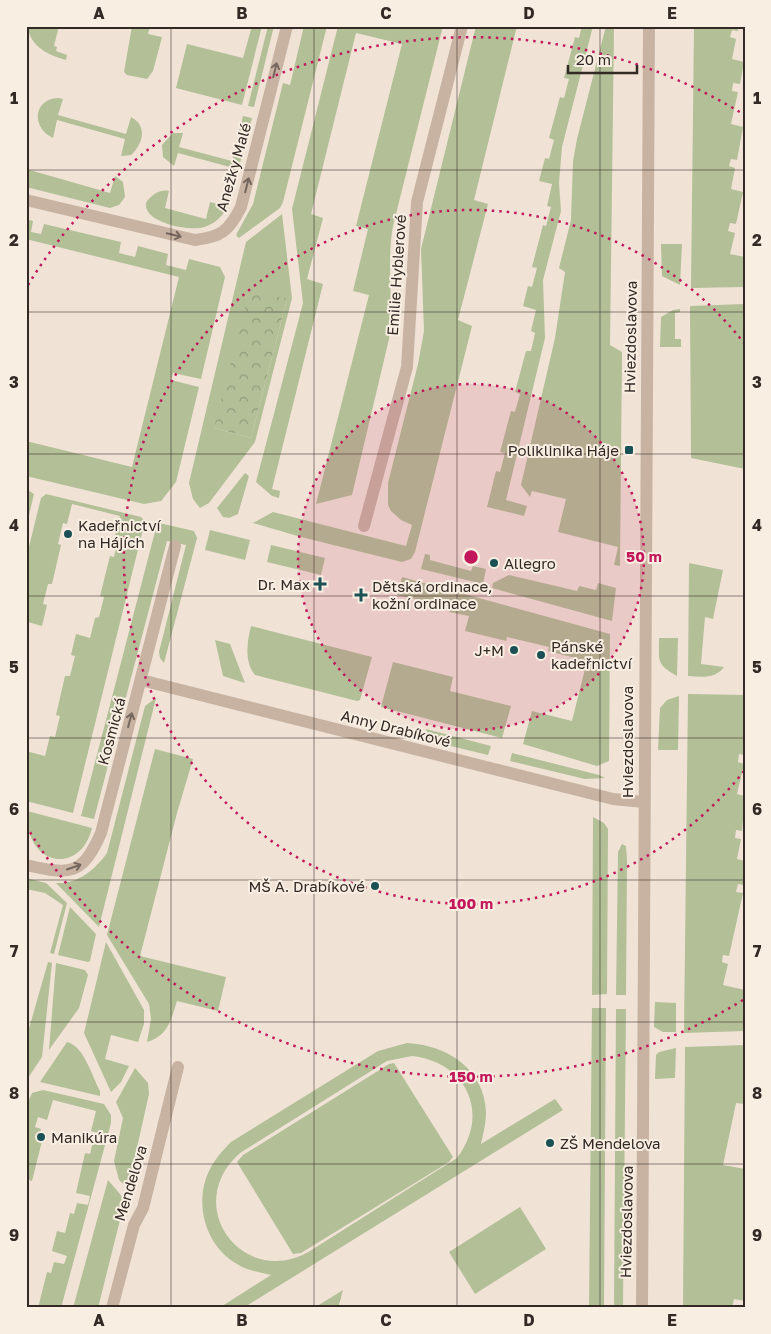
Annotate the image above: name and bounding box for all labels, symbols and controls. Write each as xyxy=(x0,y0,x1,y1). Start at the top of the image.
text: A xyxy=(93,3,105,23)
text: B xyxy=(236,3,248,23)
text: C xyxy=(380,3,392,23)
text: D xyxy=(523,3,535,23)
text: E xyxy=(667,3,677,23)
scale bar xyxy=(568,42,637,74)
text: 20 m xyxy=(576,50,611,68)
one-way arrow xyxy=(271,63,280,79)
text: 1 xyxy=(10,88,18,108)
text: 1 xyxy=(753,88,761,108)
street label: Anežky Malé xyxy=(212,120,254,213)
one-way arrow xyxy=(242,177,252,193)
street label: Emilie Hyblerové xyxy=(383,214,409,336)
text: 2 xyxy=(9,230,19,250)
text: 2 xyxy=(752,230,762,250)
one-way arrow xyxy=(166,231,182,241)
street label: Hviezdoslavova xyxy=(620,281,640,393)
text: 3 xyxy=(9,372,19,392)
text: 3 xyxy=(752,372,762,392)
place label: Poliklinika Háje xyxy=(508,441,619,459)
marker: Poliklinika Háje xyxy=(623,444,635,456)
text: 4 xyxy=(9,515,19,535)
text: 4 xyxy=(752,515,762,535)
place label: Kadeřnictví na Hájích xyxy=(78,516,162,551)
marker: Kadeřnictví na Hájích xyxy=(62,528,74,540)
text: 50 m xyxy=(626,547,662,565)
centre of rings xyxy=(462,548,480,566)
place label: Allegro xyxy=(504,554,556,572)
marker: Allegro xyxy=(488,557,500,569)
place label: Dr. Max xyxy=(258,575,310,593)
place label: Dětská ordinace, kožní ordinace xyxy=(372,577,492,612)
marker: Dr. Max xyxy=(314,578,326,590)
marker: Dětská ordinace, kožní ordinace xyxy=(354,588,368,602)
place label: Pánské kadeřnictví xyxy=(551,637,633,672)
place label: J+M xyxy=(475,641,504,659)
marker: J+M xyxy=(508,644,520,656)
marker: Pánské kadeřnictví xyxy=(535,649,547,661)
text: 5 xyxy=(9,657,19,677)
text: 5 xyxy=(752,657,762,677)
street label: Hviezdoslavova xyxy=(618,686,636,798)
street label: Kosmická xyxy=(93,695,129,767)
street label: Anny Drabíkové xyxy=(339,706,453,750)
one-way arrow xyxy=(126,712,136,728)
text: 6 xyxy=(9,799,19,819)
text: 6 xyxy=(752,799,762,819)
one-way arrow xyxy=(66,862,81,871)
place label: MŠ A. Drabíkové xyxy=(248,877,365,895)
marker: MŠ A. Drabíkové xyxy=(369,880,381,892)
text: 100 m xyxy=(449,894,493,912)
text: 7 xyxy=(10,941,19,961)
text: 7 xyxy=(753,941,762,961)
text: 150 m xyxy=(449,1067,493,1085)
text: 8 xyxy=(9,1083,19,1103)
text: 8 xyxy=(752,1083,762,1103)
place label: Manikúra xyxy=(51,1128,117,1146)
marker: Manikúra xyxy=(35,1131,47,1143)
place label: ZŠ Mendelova xyxy=(560,1134,661,1152)
marker: ZŠ Mendelova xyxy=(544,1137,556,1149)
street label: Mendelova xyxy=(110,1143,150,1223)
street label: Hviezdoslavova xyxy=(616,1166,636,1278)
text: 9 xyxy=(9,1225,19,1245)
text: 9 xyxy=(752,1225,762,1245)
text: A xyxy=(93,1310,105,1330)
text: B xyxy=(236,1310,248,1330)
text: C xyxy=(380,1310,392,1330)
text: D xyxy=(523,1310,535,1330)
text: E xyxy=(667,1310,677,1330)

